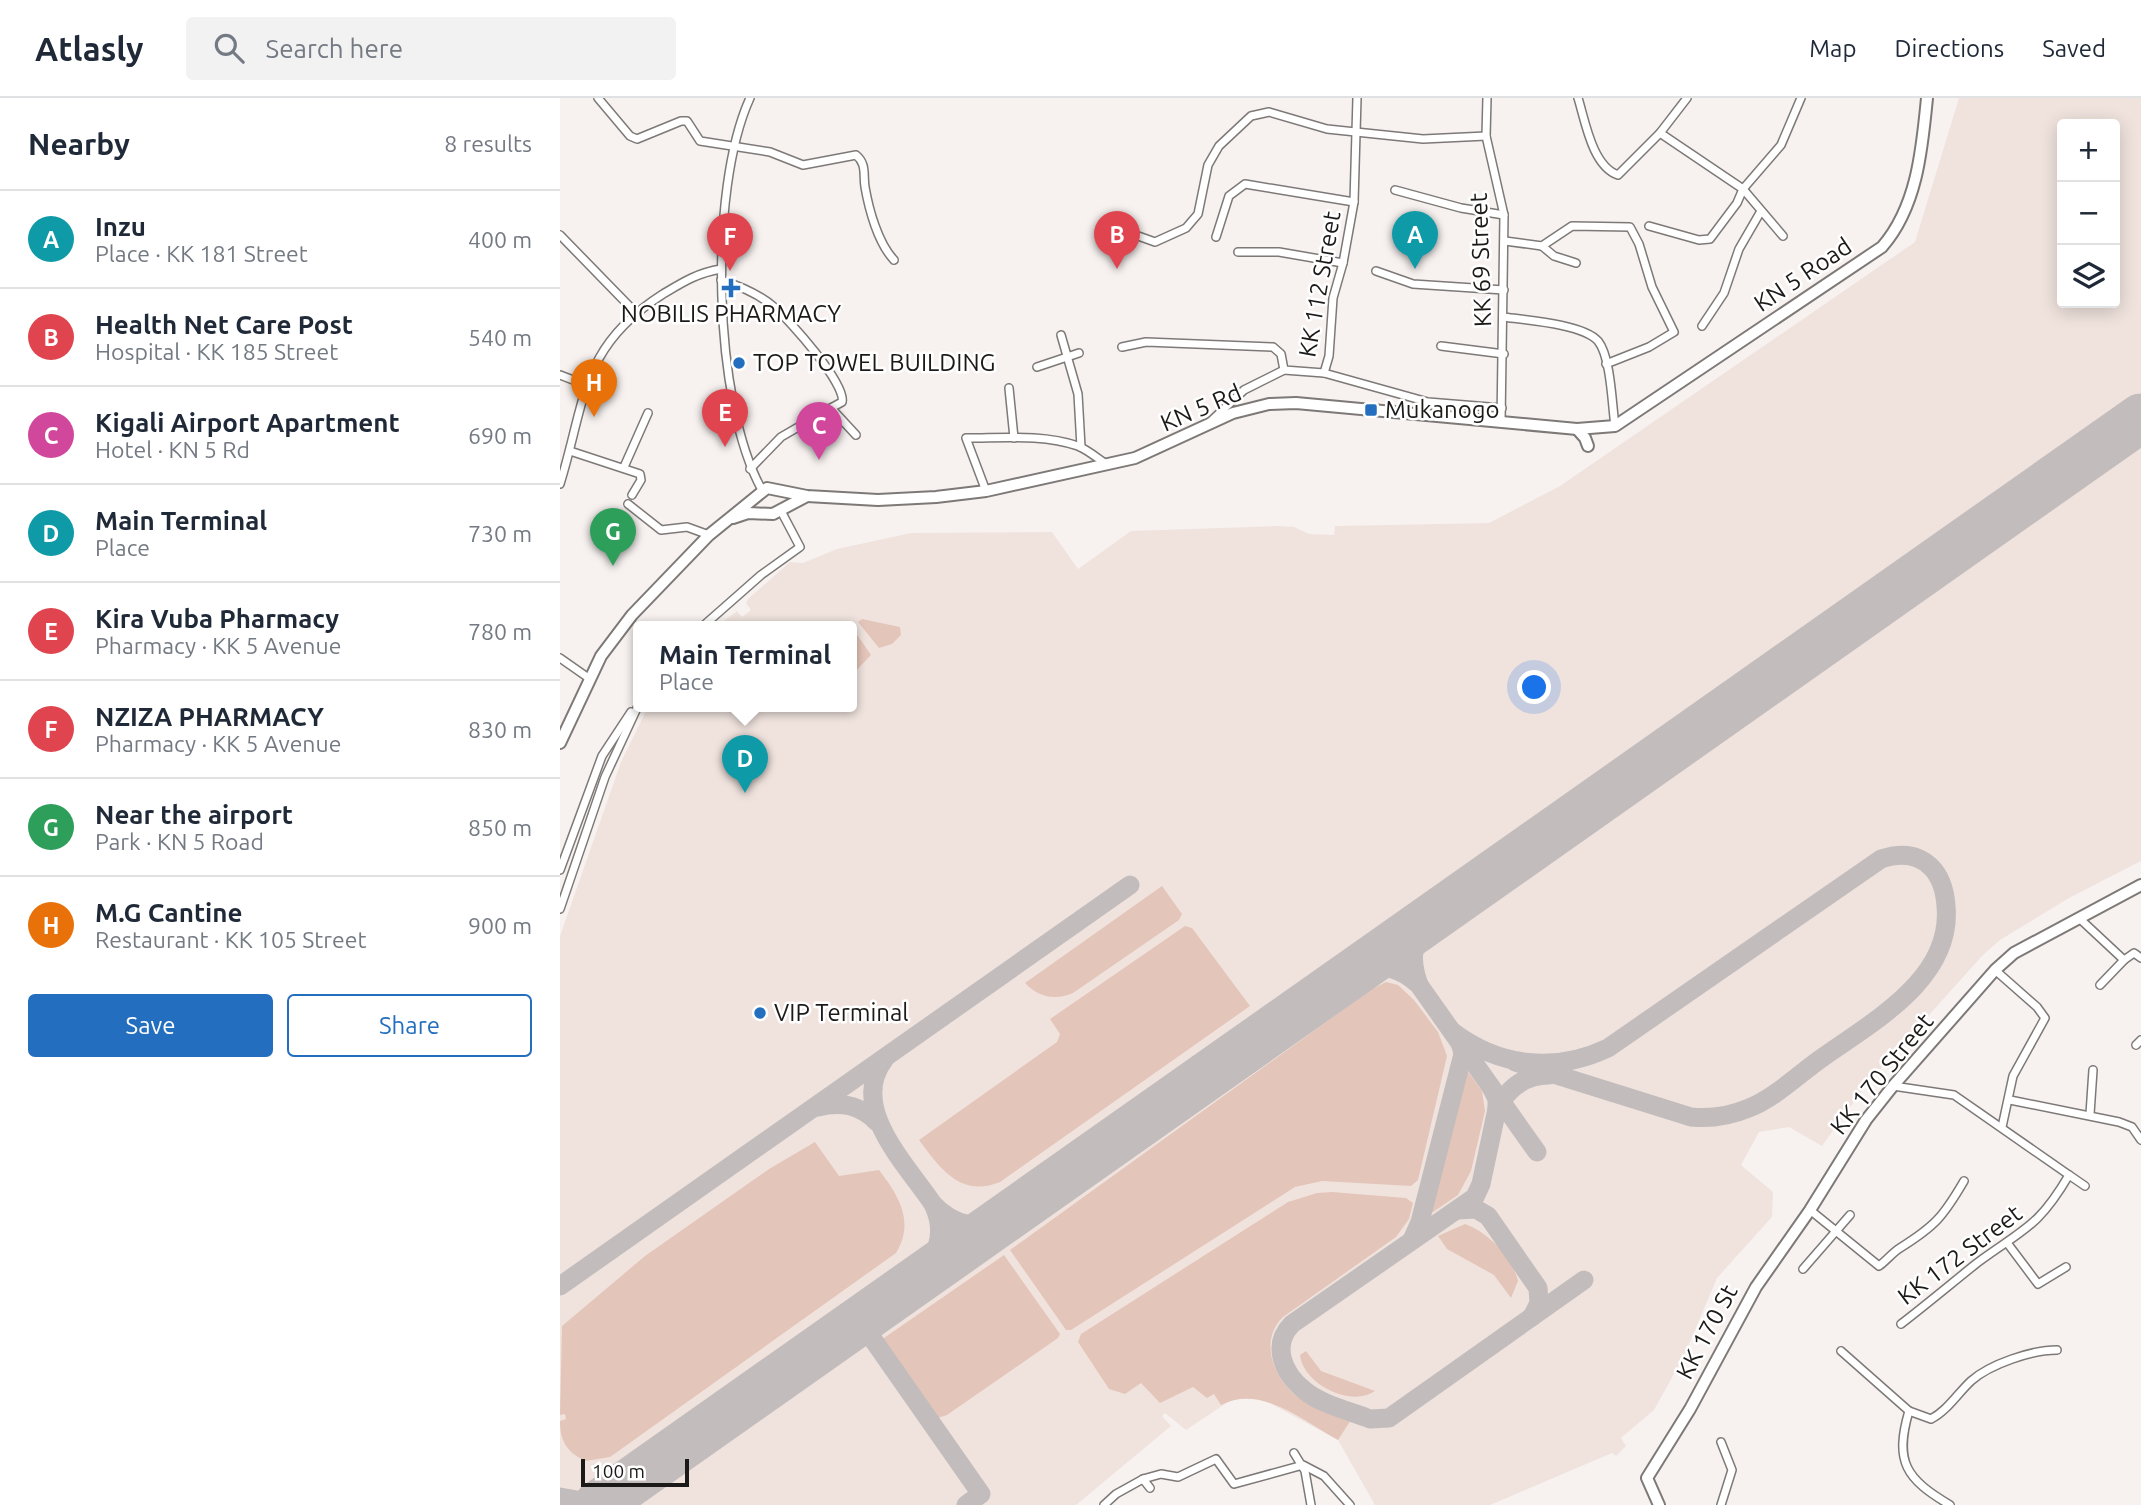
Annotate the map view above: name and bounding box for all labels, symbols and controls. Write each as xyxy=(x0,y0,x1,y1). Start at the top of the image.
search box xyxy=(186,17,676,80)
icon: search xyxy=(210,29,248,67)
text: Atlasly xyxy=(35,30,144,67)
text: Search here xyxy=(266,34,403,63)
text: Map xyxy=(1809,35,1856,62)
text: Directions xyxy=(1894,35,2004,62)
text: Saved xyxy=(2042,35,2106,62)
map controls xyxy=(2057,119,2120,308)
button: + xyxy=(2057,119,2120,182)
text: Nearby xyxy=(28,127,130,161)
text: 8 results xyxy=(444,131,532,156)
button: − xyxy=(2057,182,2120,245)
street label: KK 69 Street xyxy=(1465,192,1496,328)
street label: KK 112 Street xyxy=(1293,208,1346,359)
pin: B xyxy=(1094,211,1140,269)
pin: A xyxy=(1392,211,1438,269)
text: Inzu xyxy=(95,212,146,241)
pin: F xyxy=(707,213,753,271)
text: A xyxy=(43,227,59,252)
text: 400 m xyxy=(468,227,532,252)
street label: KN 5 Road xyxy=(1749,232,1857,317)
text: Place · KK 181 Street xyxy=(95,241,308,266)
button: layers xyxy=(2057,245,2120,308)
marker: NOBILIS PHARMACY xyxy=(723,280,739,296)
place label: NOBILIS PHARMACY xyxy=(621,300,841,327)
text: Health Net Care Post xyxy=(95,310,353,339)
text: B xyxy=(43,325,59,350)
text: 540 m xyxy=(468,325,532,350)
text: Hospital · KK 185 Street xyxy=(95,339,338,364)
place label: TOP TOWEL BUILDING xyxy=(753,349,995,376)
marker: TOP TOWEL BUILDING xyxy=(731,355,747,371)
pin: H xyxy=(571,359,617,417)
street label: KN 5 Rd xyxy=(1156,378,1245,437)
pin: E xyxy=(702,389,748,447)
place label: Mukanogo xyxy=(1385,396,1500,423)
pin: C xyxy=(796,402,842,460)
marker: Mukanogo xyxy=(1363,402,1379,418)
text: Kigali Airport Apartment xyxy=(95,408,400,437)
text: C xyxy=(44,423,58,448)
text: 690 m xyxy=(468,423,532,448)
text: Hotel · KN 5 Rd xyxy=(95,437,250,462)
text: Main Terminal xyxy=(95,506,267,535)
pin: G xyxy=(590,508,636,566)
text: D xyxy=(43,521,59,546)
text: 730 m xyxy=(468,521,532,546)
text: Place xyxy=(95,535,150,560)
text: Kira Vuba Pharmacy xyxy=(95,604,339,633)
text: E xyxy=(44,619,58,644)
text: 780 m xyxy=(468,619,532,644)
popup xyxy=(633,621,857,712)
text: Pharmacy · KK 5 Avenue xyxy=(95,633,341,658)
text: Main Terminal xyxy=(659,640,831,669)
text: Place xyxy=(659,669,714,694)
your location xyxy=(1517,670,1551,704)
text: NZIZA PHARMACY xyxy=(95,702,324,731)
text: F xyxy=(45,717,57,742)
text: 830 m xyxy=(468,717,532,742)
text: Pharmacy · KK 5 Avenue xyxy=(95,731,341,756)
pin: D xyxy=(722,735,768,793)
text: Near the airport xyxy=(95,800,293,829)
text: G xyxy=(43,815,59,840)
text: 850 m xyxy=(468,815,532,840)
text: Park · KN 5 Road xyxy=(95,829,264,854)
text: M.G Cantine xyxy=(95,898,243,927)
text: H xyxy=(43,913,59,938)
text: 900 m xyxy=(468,913,532,938)
text: Restaurant · KK 105 Street xyxy=(95,927,366,952)
button: Save xyxy=(28,994,273,1057)
button: Share xyxy=(287,994,532,1057)
place label: VIP Terminal xyxy=(774,999,909,1026)
marker: VIP Terminal xyxy=(752,1005,768,1021)
street label: KK 170 Street xyxy=(1825,1007,1939,1140)
street label: KK 172 Street xyxy=(1893,1199,2027,1310)
street label: KK 170 St xyxy=(1670,1280,1743,1384)
scale bar xyxy=(581,1456,690,1488)
text: 100 m xyxy=(592,1460,645,1482)

